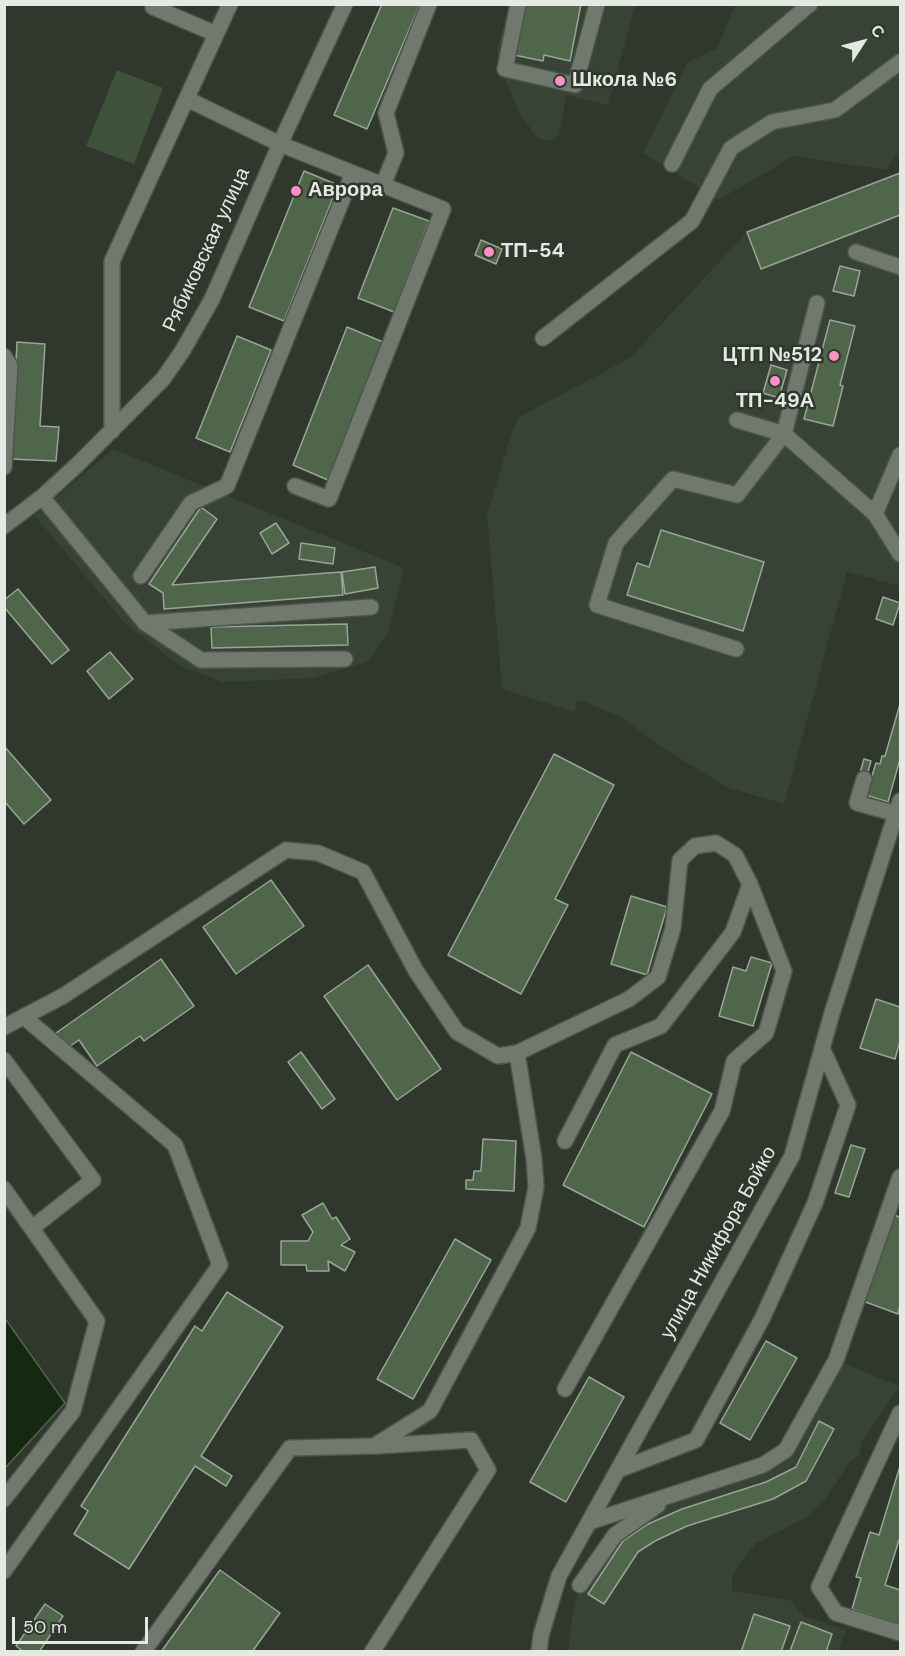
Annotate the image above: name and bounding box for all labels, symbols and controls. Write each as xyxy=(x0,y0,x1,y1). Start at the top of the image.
north arrow xyxy=(833,12,893,72)
text: С xyxy=(866,20,890,42)
place label: Школа №6 xyxy=(572,69,677,93)
marker: Школа №6 xyxy=(553,74,567,88)
street label: Рябиковская улица xyxy=(158,164,256,336)
place label: Аврора xyxy=(308,179,383,203)
marker: Аврора xyxy=(289,184,303,198)
place label: ТП-54 xyxy=(501,240,565,264)
marker: ТП-54 xyxy=(482,245,496,259)
place label: ЦТП №512 xyxy=(723,344,822,368)
marker: ЦТП №512 xyxy=(827,349,841,363)
marker: ТП-49А xyxy=(768,374,782,388)
place label: ТП-49А xyxy=(736,390,814,414)
street label: улица Никифора Бойко xyxy=(656,1143,782,1343)
scale bar xyxy=(15,1605,152,1643)
text: 50 m xyxy=(23,1615,67,1639)

